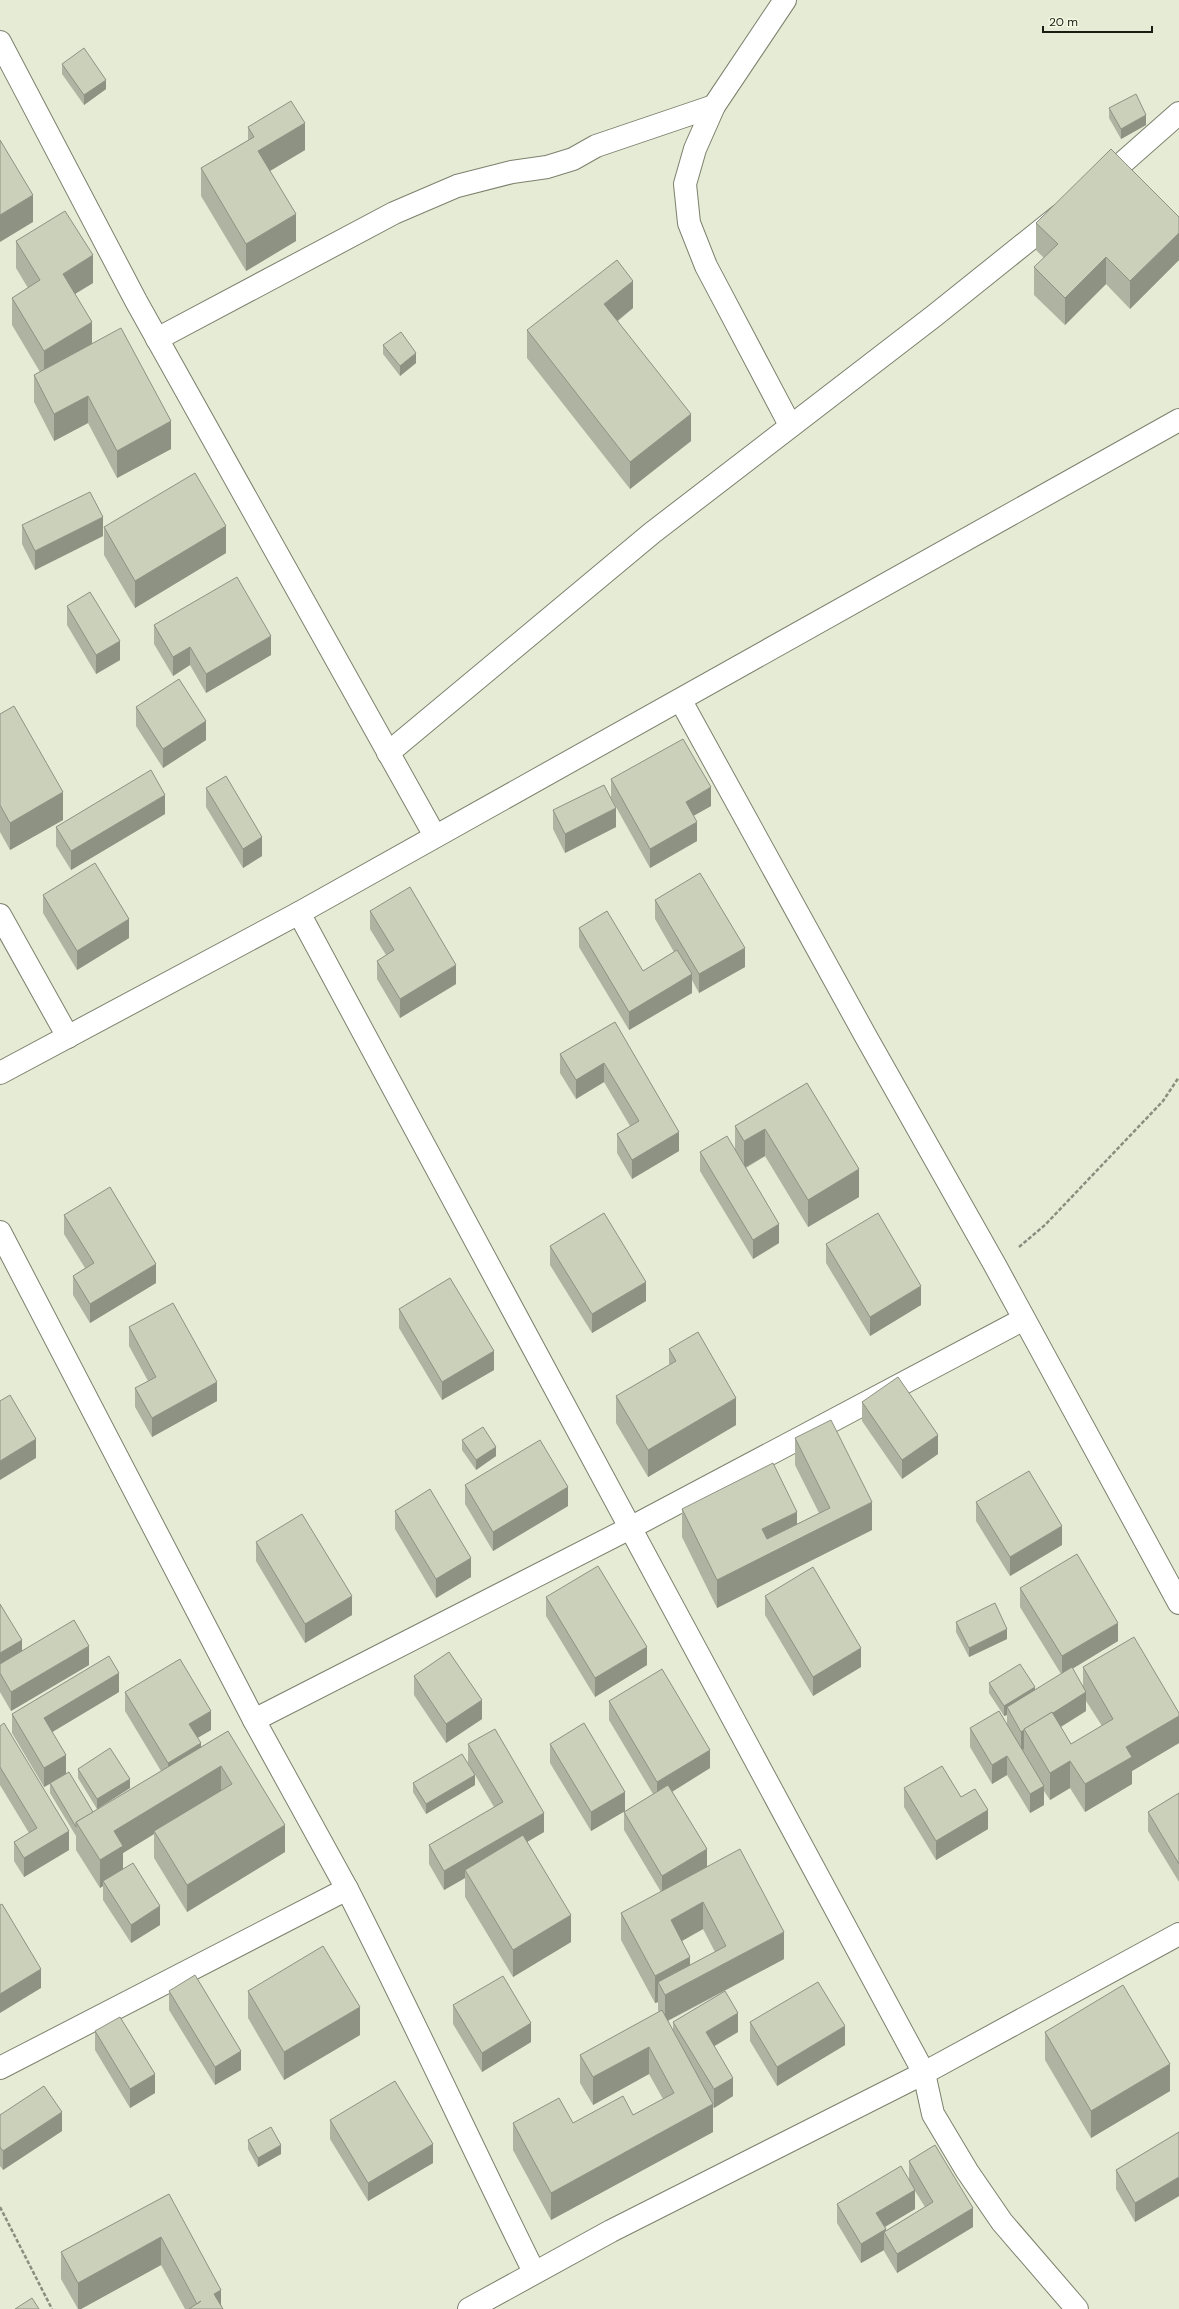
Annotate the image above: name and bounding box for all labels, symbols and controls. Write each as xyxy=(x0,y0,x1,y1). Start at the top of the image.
scale bar xyxy=(1043,8,1152,34)
text: 20 m xyxy=(1049,14,1078,30)

